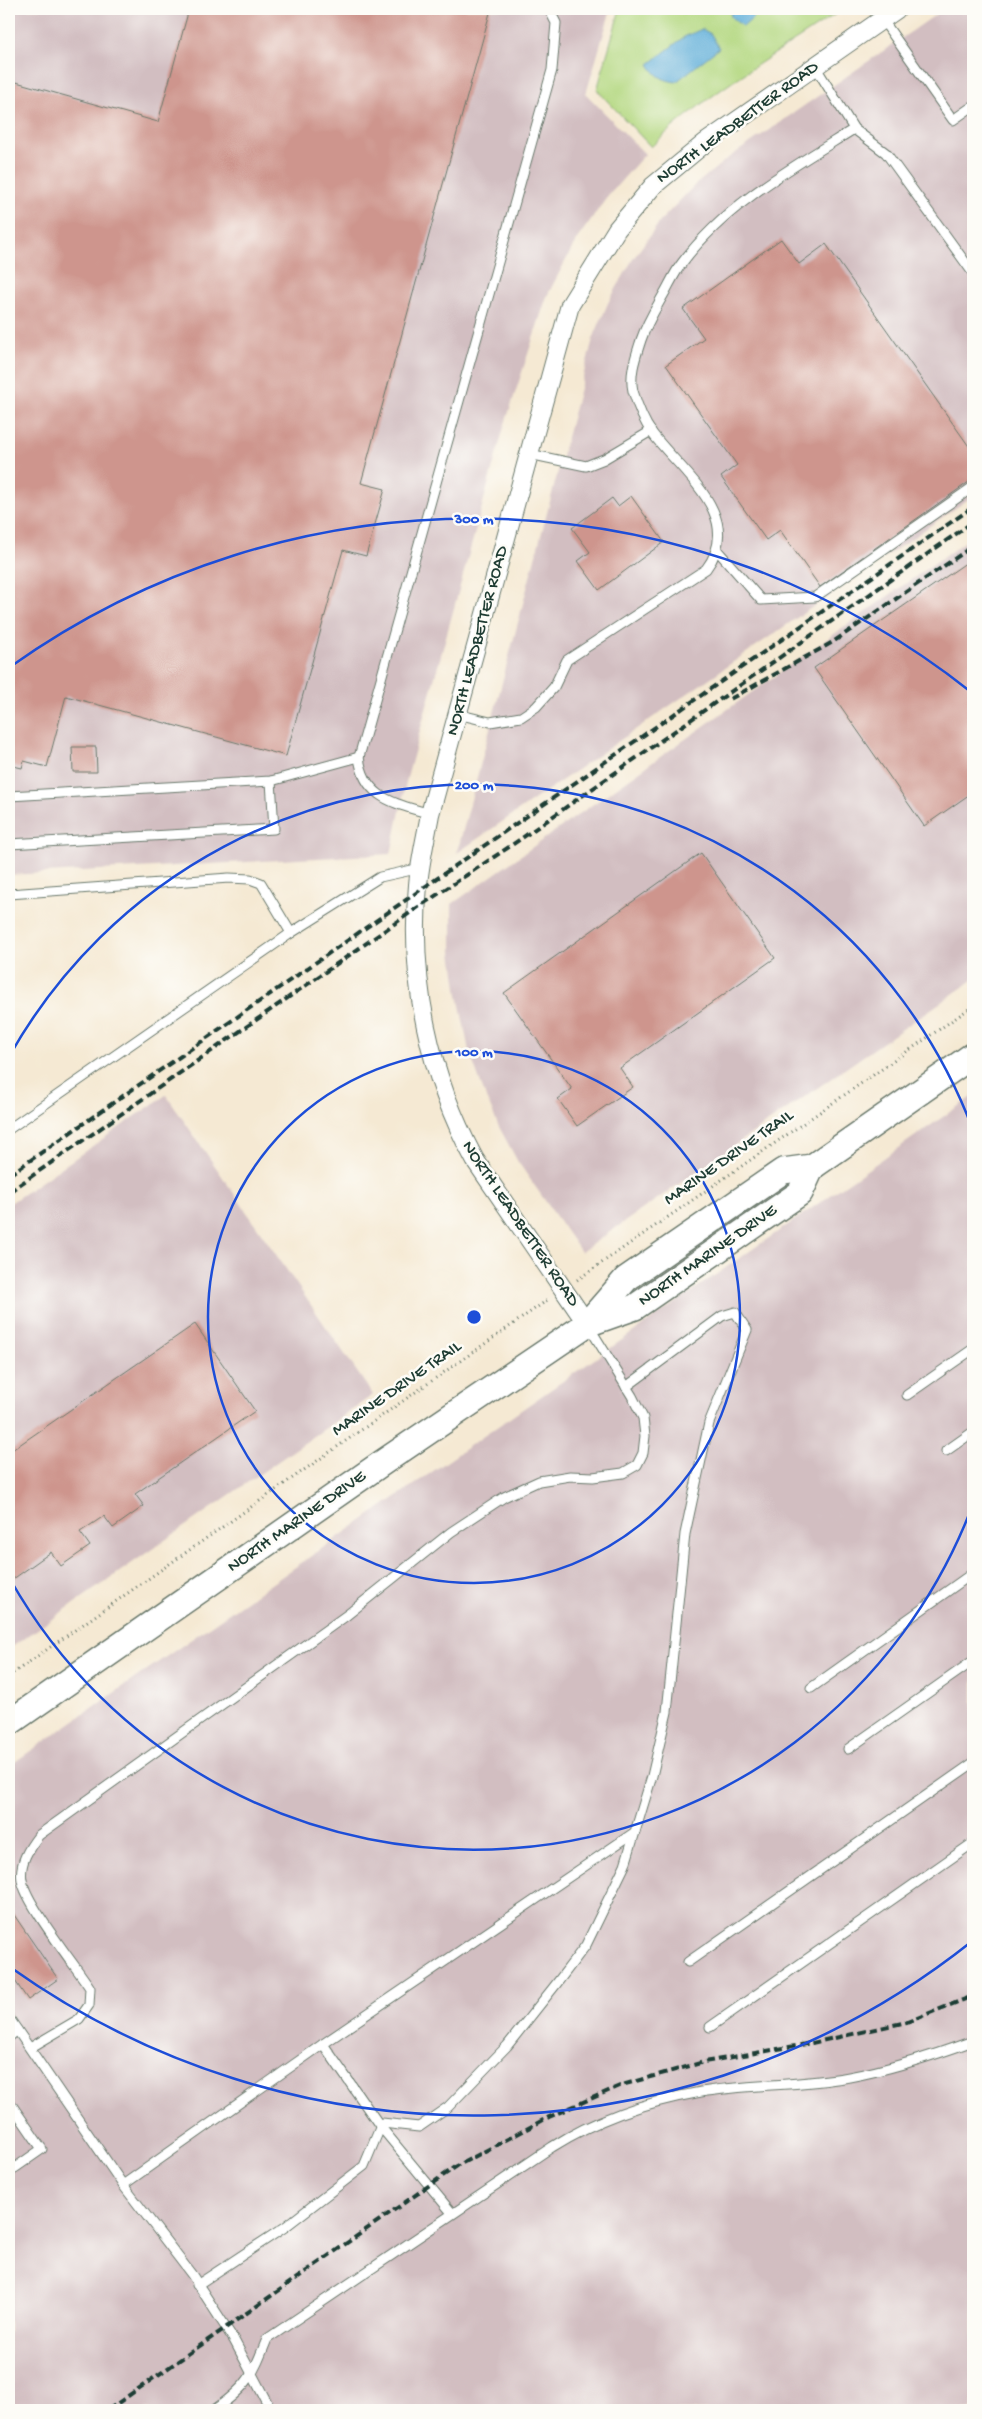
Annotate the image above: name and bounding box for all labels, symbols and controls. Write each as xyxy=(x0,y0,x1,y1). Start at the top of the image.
street label: NORTH LEADBETTER ROAD xyxy=(653,57,823,189)
text: 300 m xyxy=(453,511,494,529)
street label: NORTH LEADBETTER ROAD xyxy=(443,544,514,738)
text: 200 m xyxy=(455,777,494,795)
text: 100 m xyxy=(454,1044,493,1062)
street label: MARINE DRIVE TRAIL xyxy=(660,1105,799,1210)
street label: NORTH LEADBETTER ROAD xyxy=(457,1137,583,1311)
street label: NORTH MARINE DRIVE xyxy=(635,1200,782,1312)
centre of rings xyxy=(465,1308,483,1326)
street label: MARINE DRIVE TRAIL xyxy=(328,1336,467,1441)
street label: NORTH MARINE DRIVE xyxy=(224,1466,371,1578)

